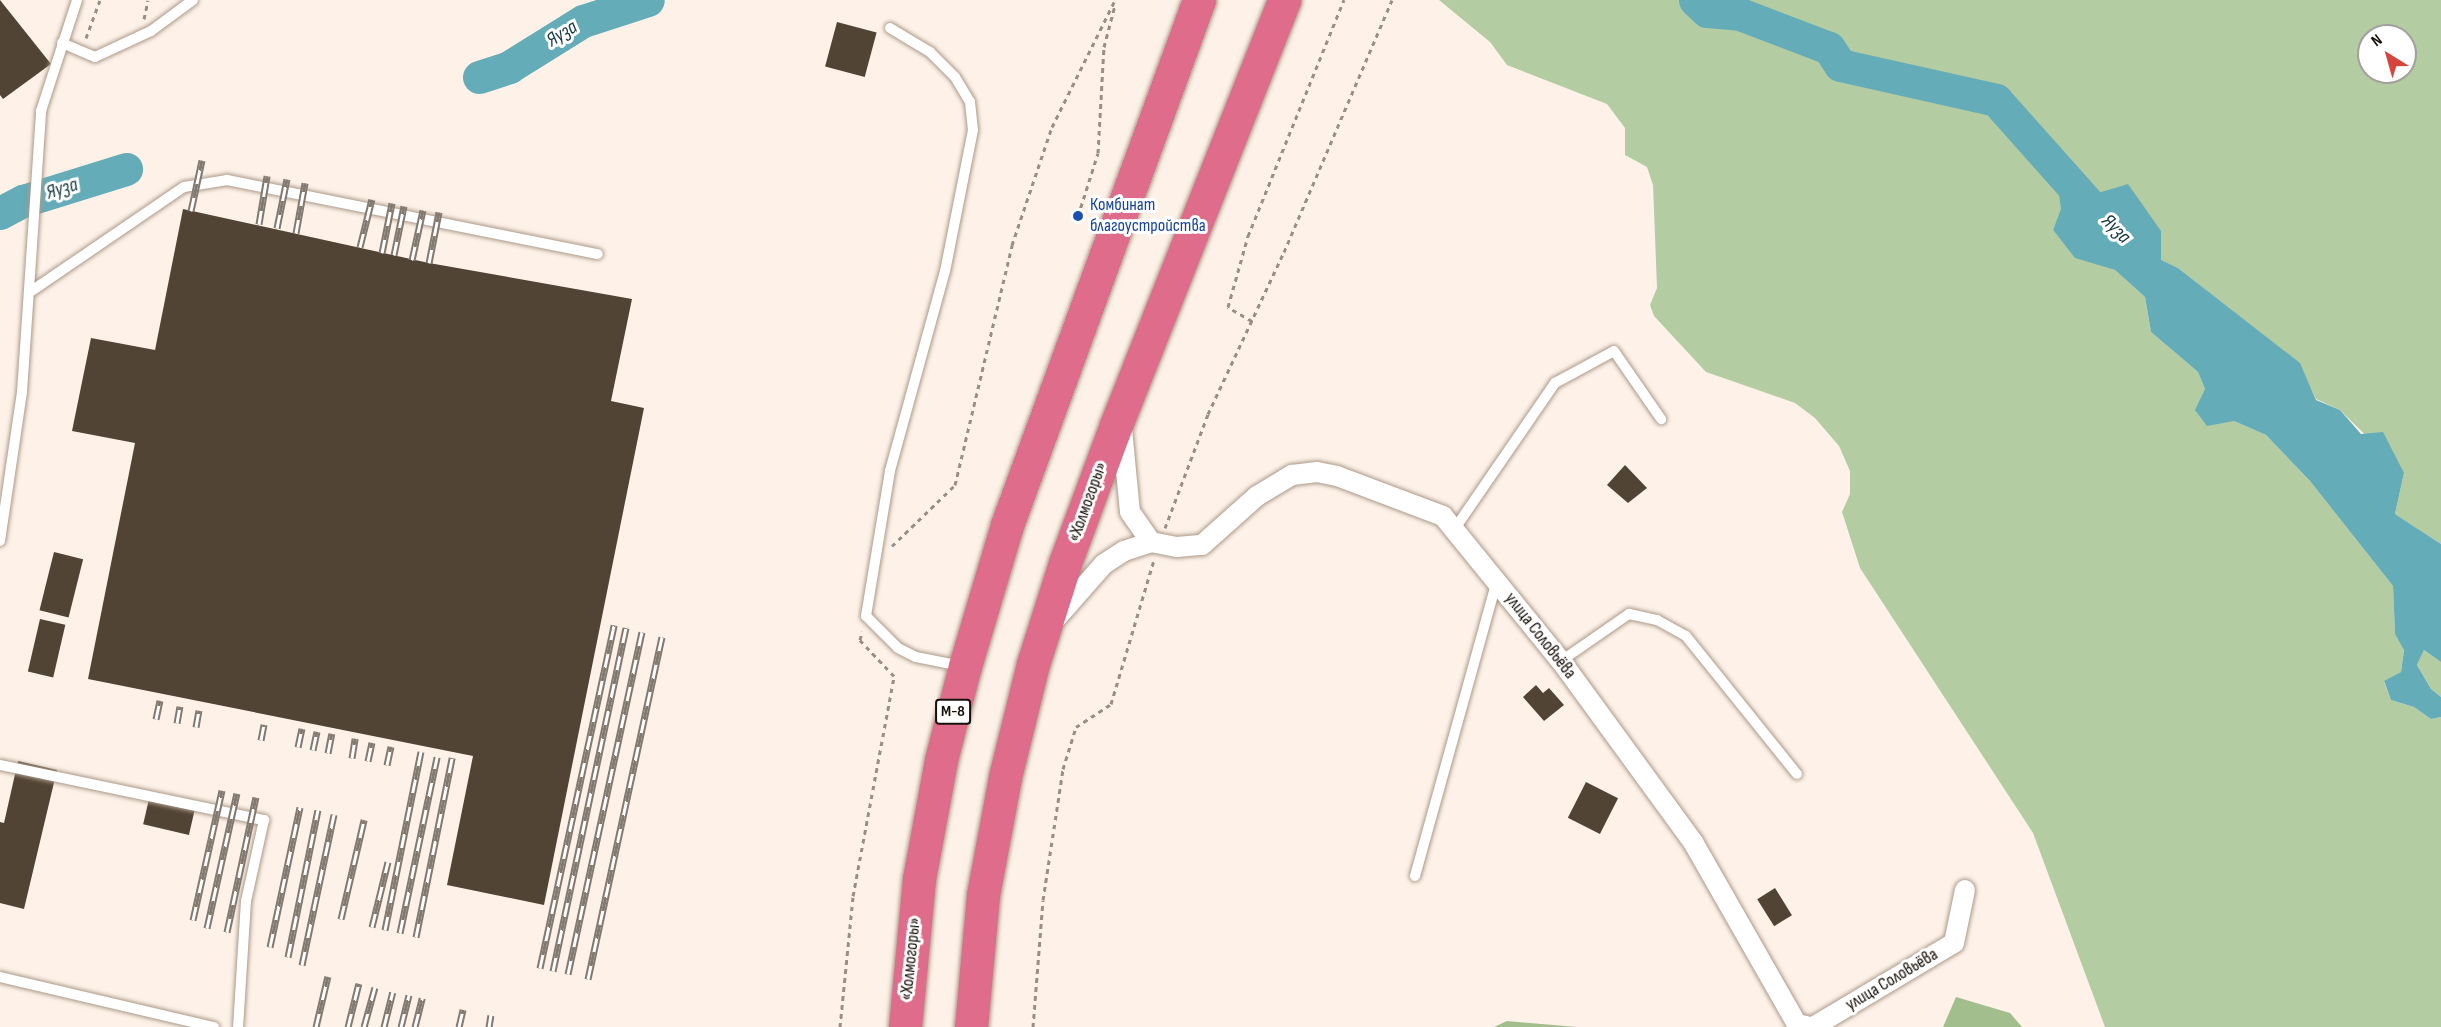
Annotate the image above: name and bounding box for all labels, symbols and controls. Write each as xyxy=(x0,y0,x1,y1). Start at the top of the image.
water label: Яуза xyxy=(542,15,582,53)
north arrow xyxy=(2357,24,2417,84)
text: N xyxy=(2368,31,2386,51)
water label: Яуза xyxy=(43,173,81,205)
place label: Комбинат благоустройства xyxy=(1090,195,1206,238)
marker: Комбинат благоустройства xyxy=(1071,209,1085,223)
water label: Яуза xyxy=(2096,209,2136,249)
street label: «Холмогоры» xyxy=(1064,459,1112,545)
street label: улица Соловьёва xyxy=(1500,588,1580,684)
road number: М-8 xyxy=(935,699,971,725)
street label: «Холмогоры» xyxy=(896,917,926,1001)
street label: улица Соловьёва xyxy=(1842,944,1942,1016)

